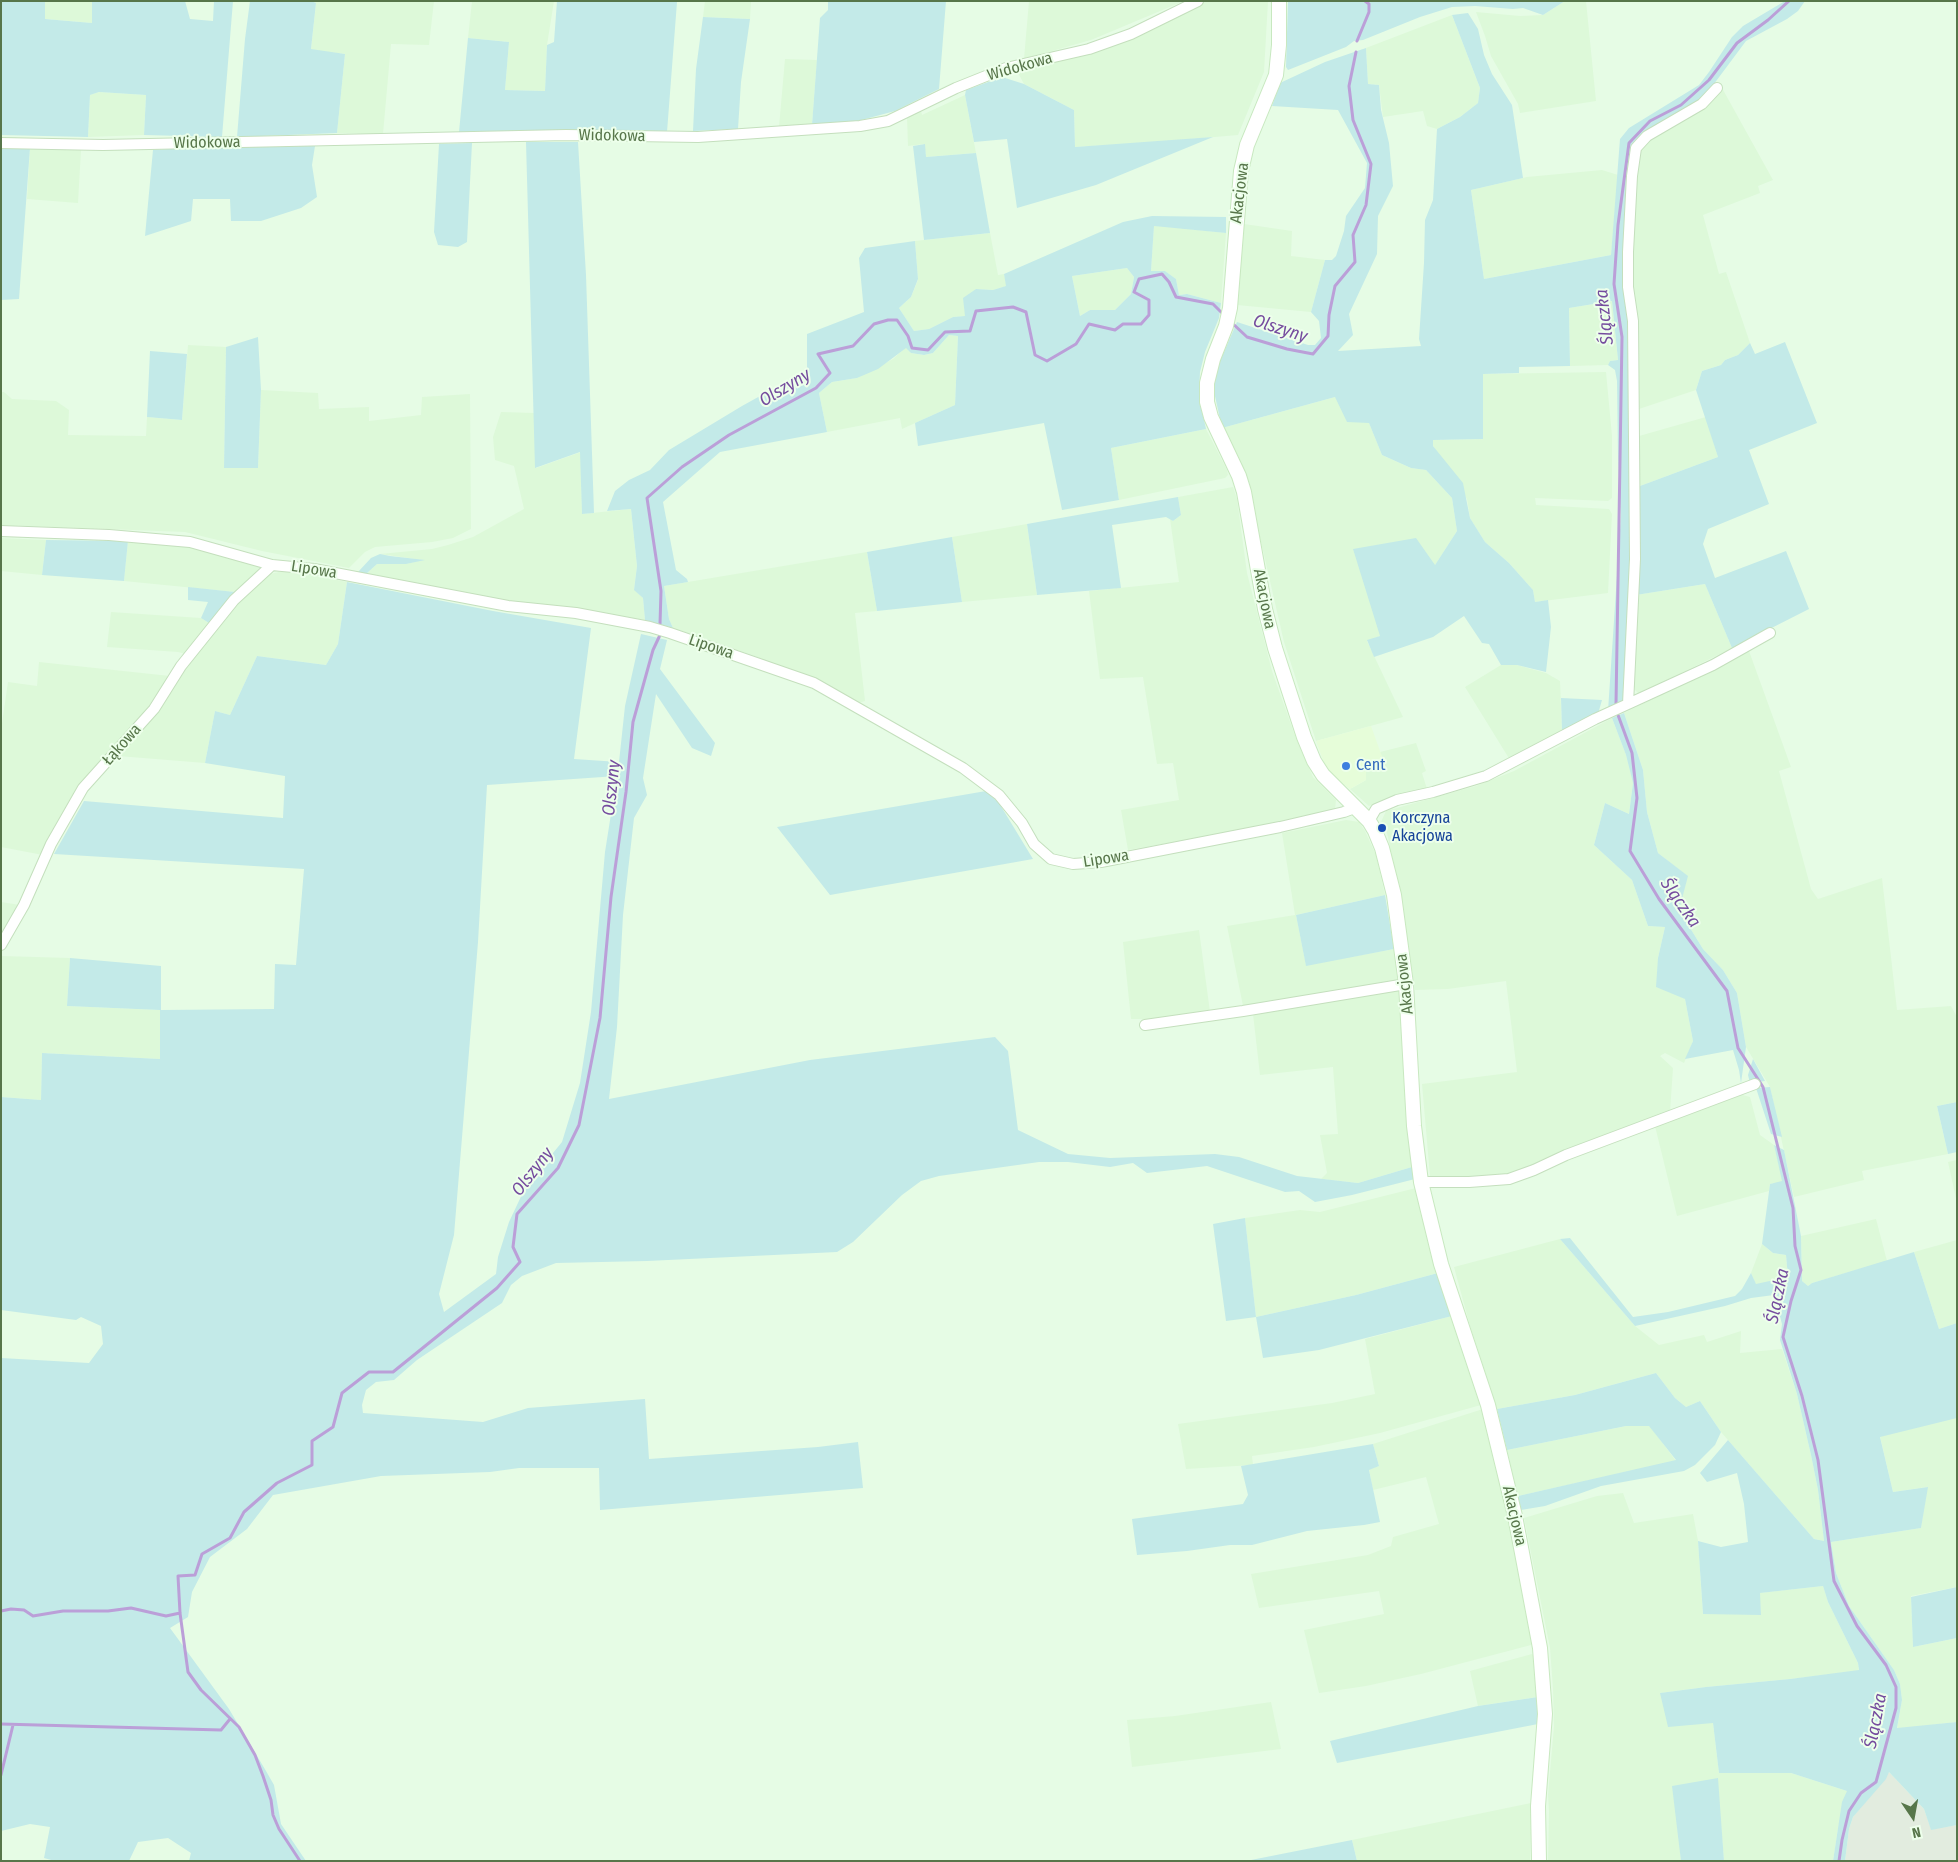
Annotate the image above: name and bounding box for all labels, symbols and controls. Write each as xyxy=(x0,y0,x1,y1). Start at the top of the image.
street label: Widokowa xyxy=(985,49,1055,85)
street label: Widokowa xyxy=(578,126,646,146)
street label: Widokowa xyxy=(173,133,241,153)
street label: Akacjowa xyxy=(1227,162,1253,224)
water label: Ślączka xyxy=(1591,288,1619,346)
water label: Olszyny xyxy=(1250,310,1310,348)
water label: Olszyny xyxy=(755,364,815,412)
street label: Lipowa xyxy=(290,557,338,583)
street label: Akacjowa xyxy=(1249,567,1279,631)
street label: Lipowa xyxy=(686,630,736,664)
street label: Łąkowa xyxy=(98,720,146,770)
place label: Cent xyxy=(1356,756,1385,776)
water label: Olszyny xyxy=(598,759,626,817)
marker: Cent xyxy=(1340,760,1352,772)
place label: Korczyna Akacjowa xyxy=(1392,809,1453,847)
marker: Korczyna Akacjowa xyxy=(1376,822,1388,834)
street label: Lipowa xyxy=(1082,846,1130,872)
water label: Ślączka xyxy=(1655,874,1705,932)
street label: Akacjowa xyxy=(1392,953,1418,1015)
water label: Olszyny xyxy=(507,1143,559,1201)
water label: Ślączka xyxy=(1762,1266,1794,1326)
street label: Akacjowa xyxy=(1498,1484,1530,1548)
water label: Ślączka xyxy=(1860,1692,1892,1750)
north arrow xyxy=(1888,1792,1938,1842)
text: N xyxy=(1910,1823,1922,1841)

